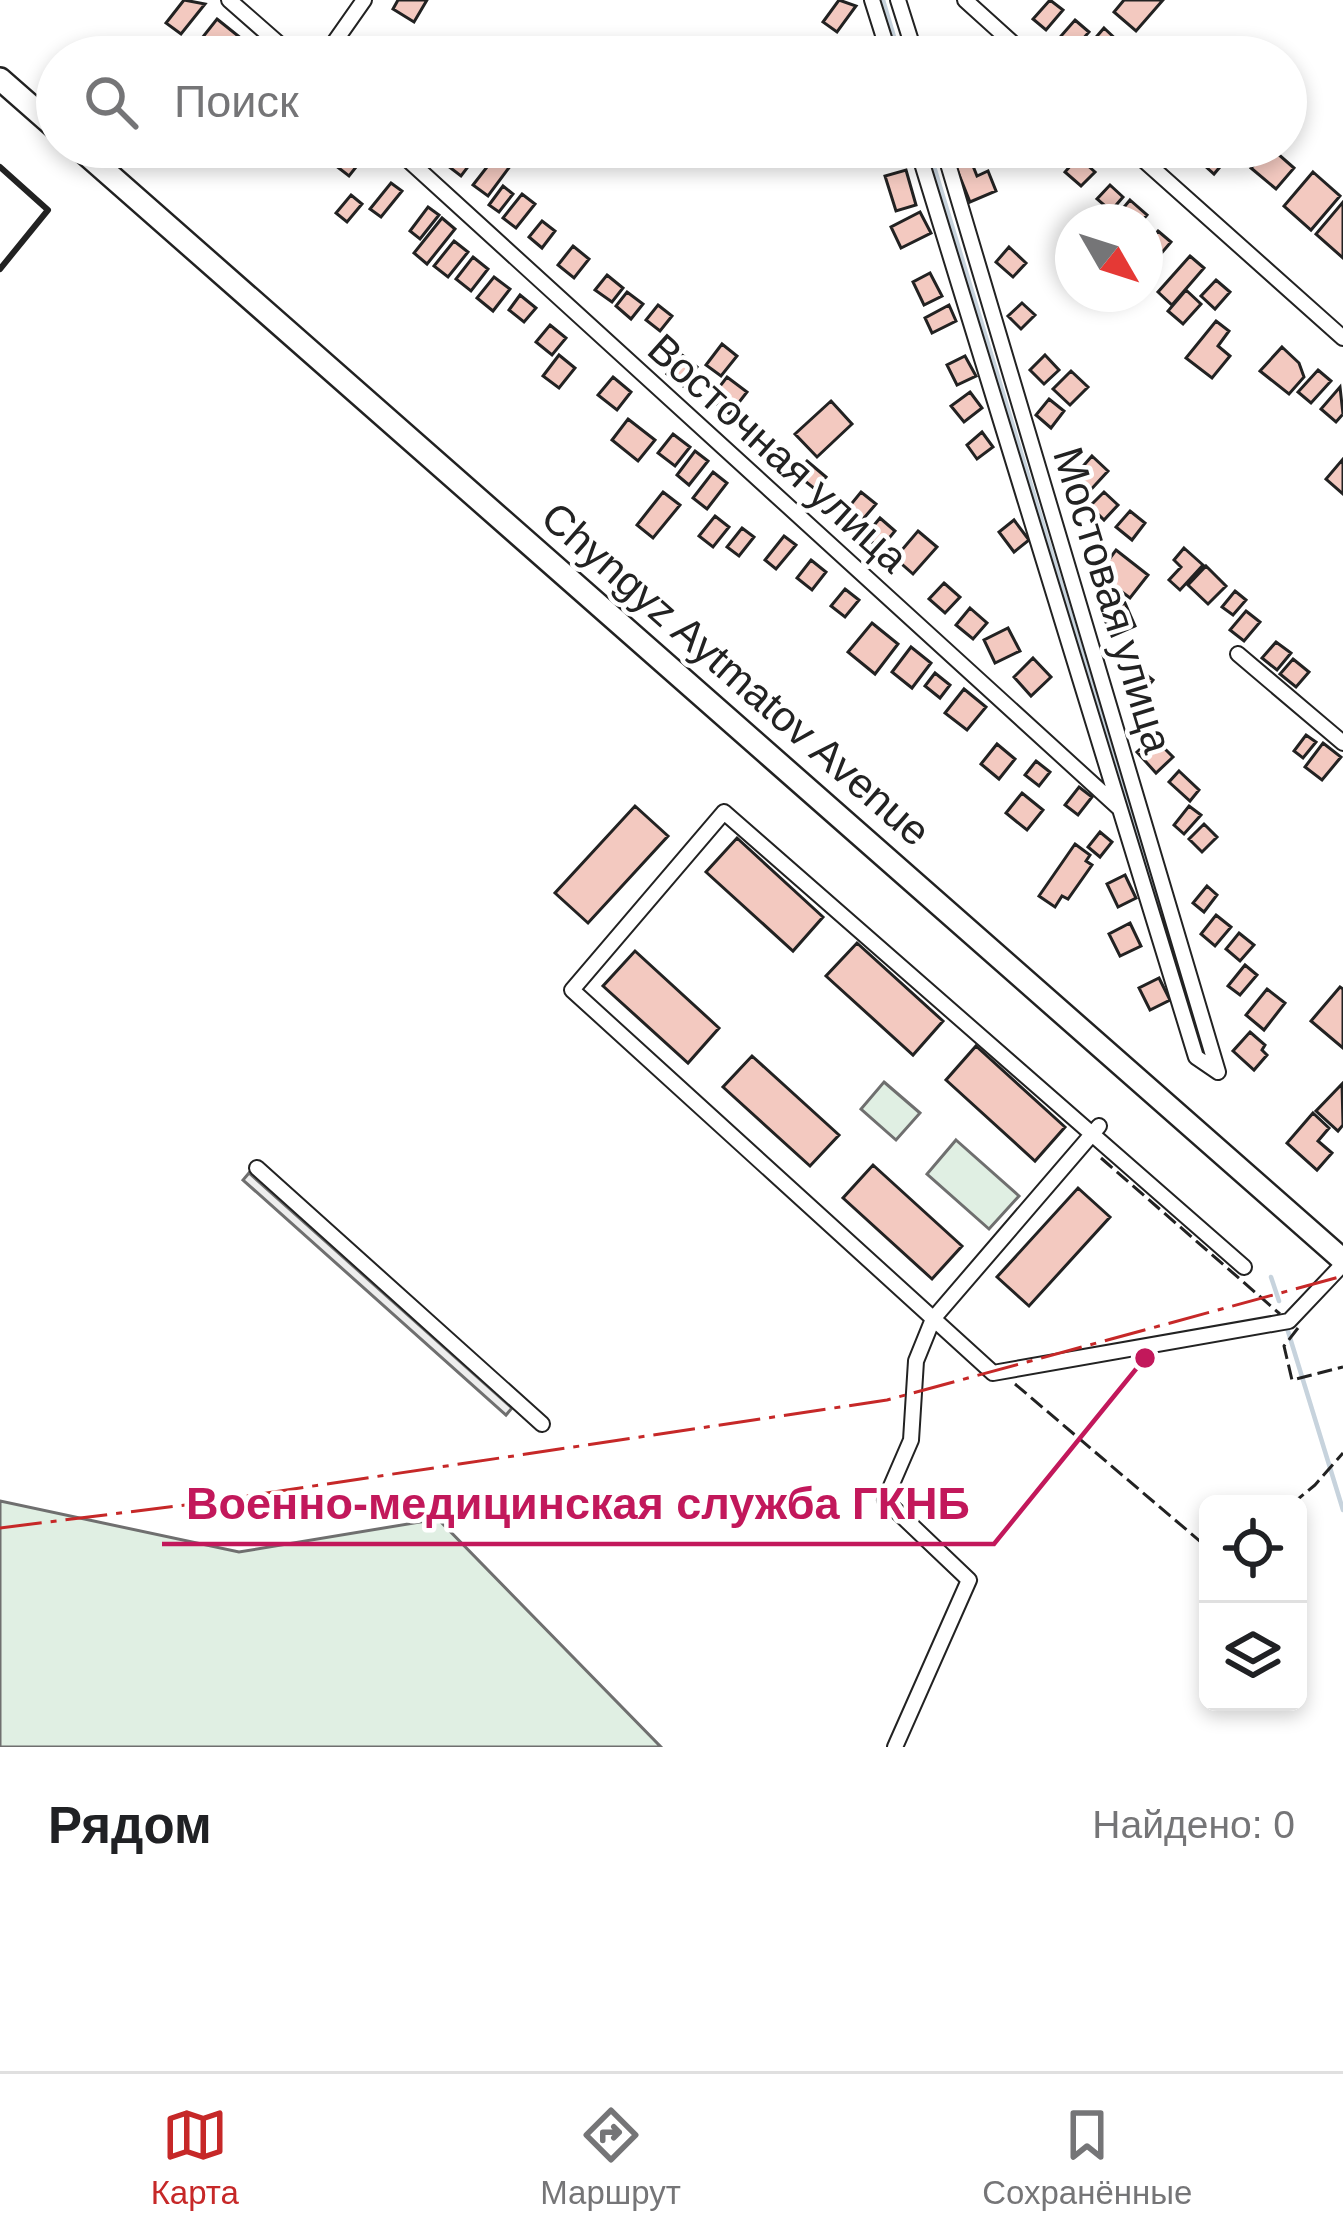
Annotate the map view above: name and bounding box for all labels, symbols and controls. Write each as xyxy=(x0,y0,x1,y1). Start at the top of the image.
search box xyxy=(36,36,1307,168)
icon: search xyxy=(78,69,144,135)
text: Поиск xyxy=(174,76,299,127)
north arrow xyxy=(1055,204,1163,312)
street label: Восточная улица xyxy=(639,324,918,582)
street label: Мостовая улица xyxy=(1044,442,1182,759)
street label: Chyngyz Aytmatov Avenue xyxy=(533,493,939,855)
callout: Военно-медицинская служба ГКНБ xyxy=(162,1463,994,1544)
text: Военно-медицинская служба ГКНБ xyxy=(186,1478,970,1529)
map controls xyxy=(1199,1495,1307,1711)
button: locate xyxy=(1199,1495,1307,1603)
button: layers xyxy=(1199,1603,1307,1711)
text: Рядом xyxy=(48,1797,212,1854)
text: Найдено: 0 xyxy=(1092,1803,1295,1846)
tab: Карта xyxy=(151,2102,239,2212)
tab: Маршрут xyxy=(540,2102,681,2212)
tab: Сохранённые xyxy=(982,2102,1192,2212)

